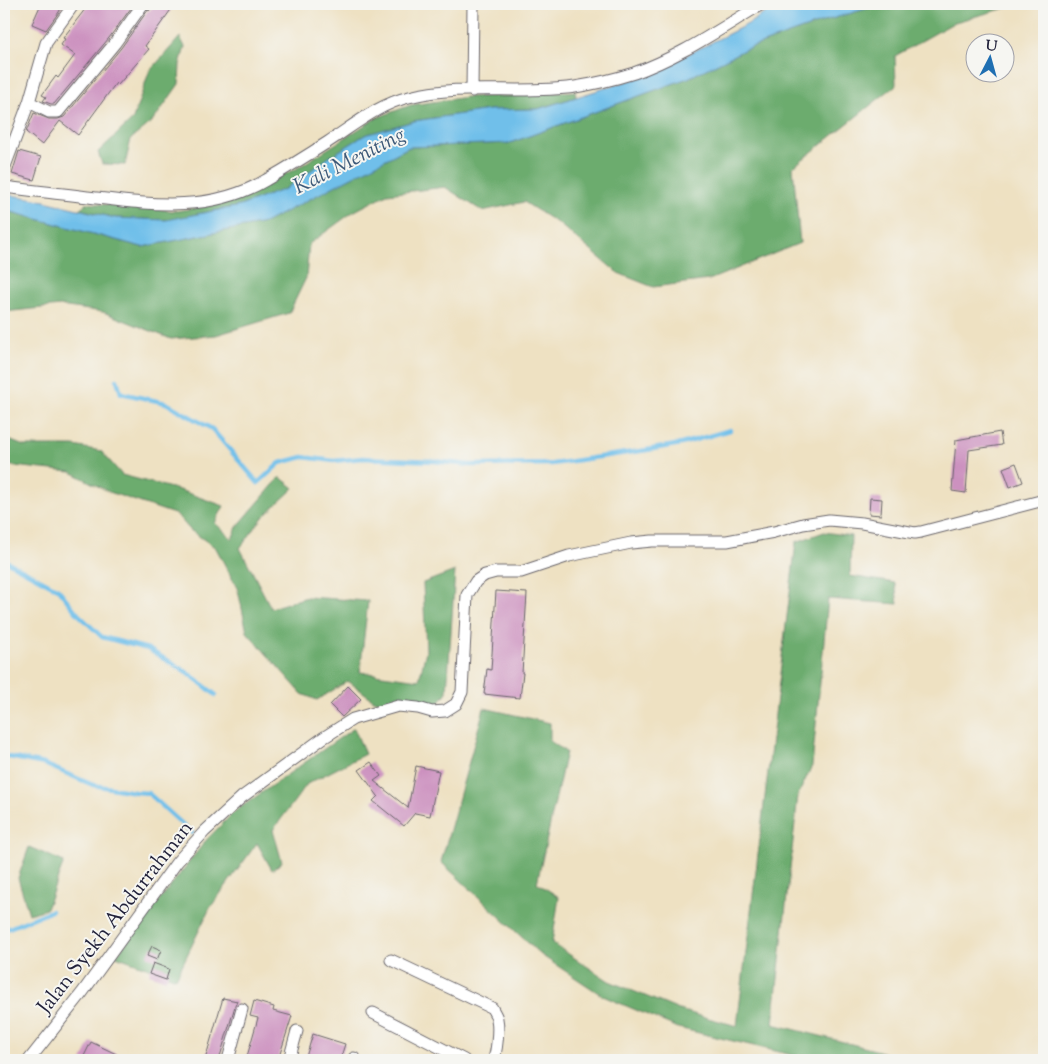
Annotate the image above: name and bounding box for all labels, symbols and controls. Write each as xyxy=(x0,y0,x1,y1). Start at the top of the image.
north arrow xyxy=(966,32,1016,82)
text: U xyxy=(984,37,998,58)
water label: Kali Meniting xyxy=(288,120,412,204)
street label: Jalan Syekh Abdurrahman xyxy=(30,815,201,1022)

